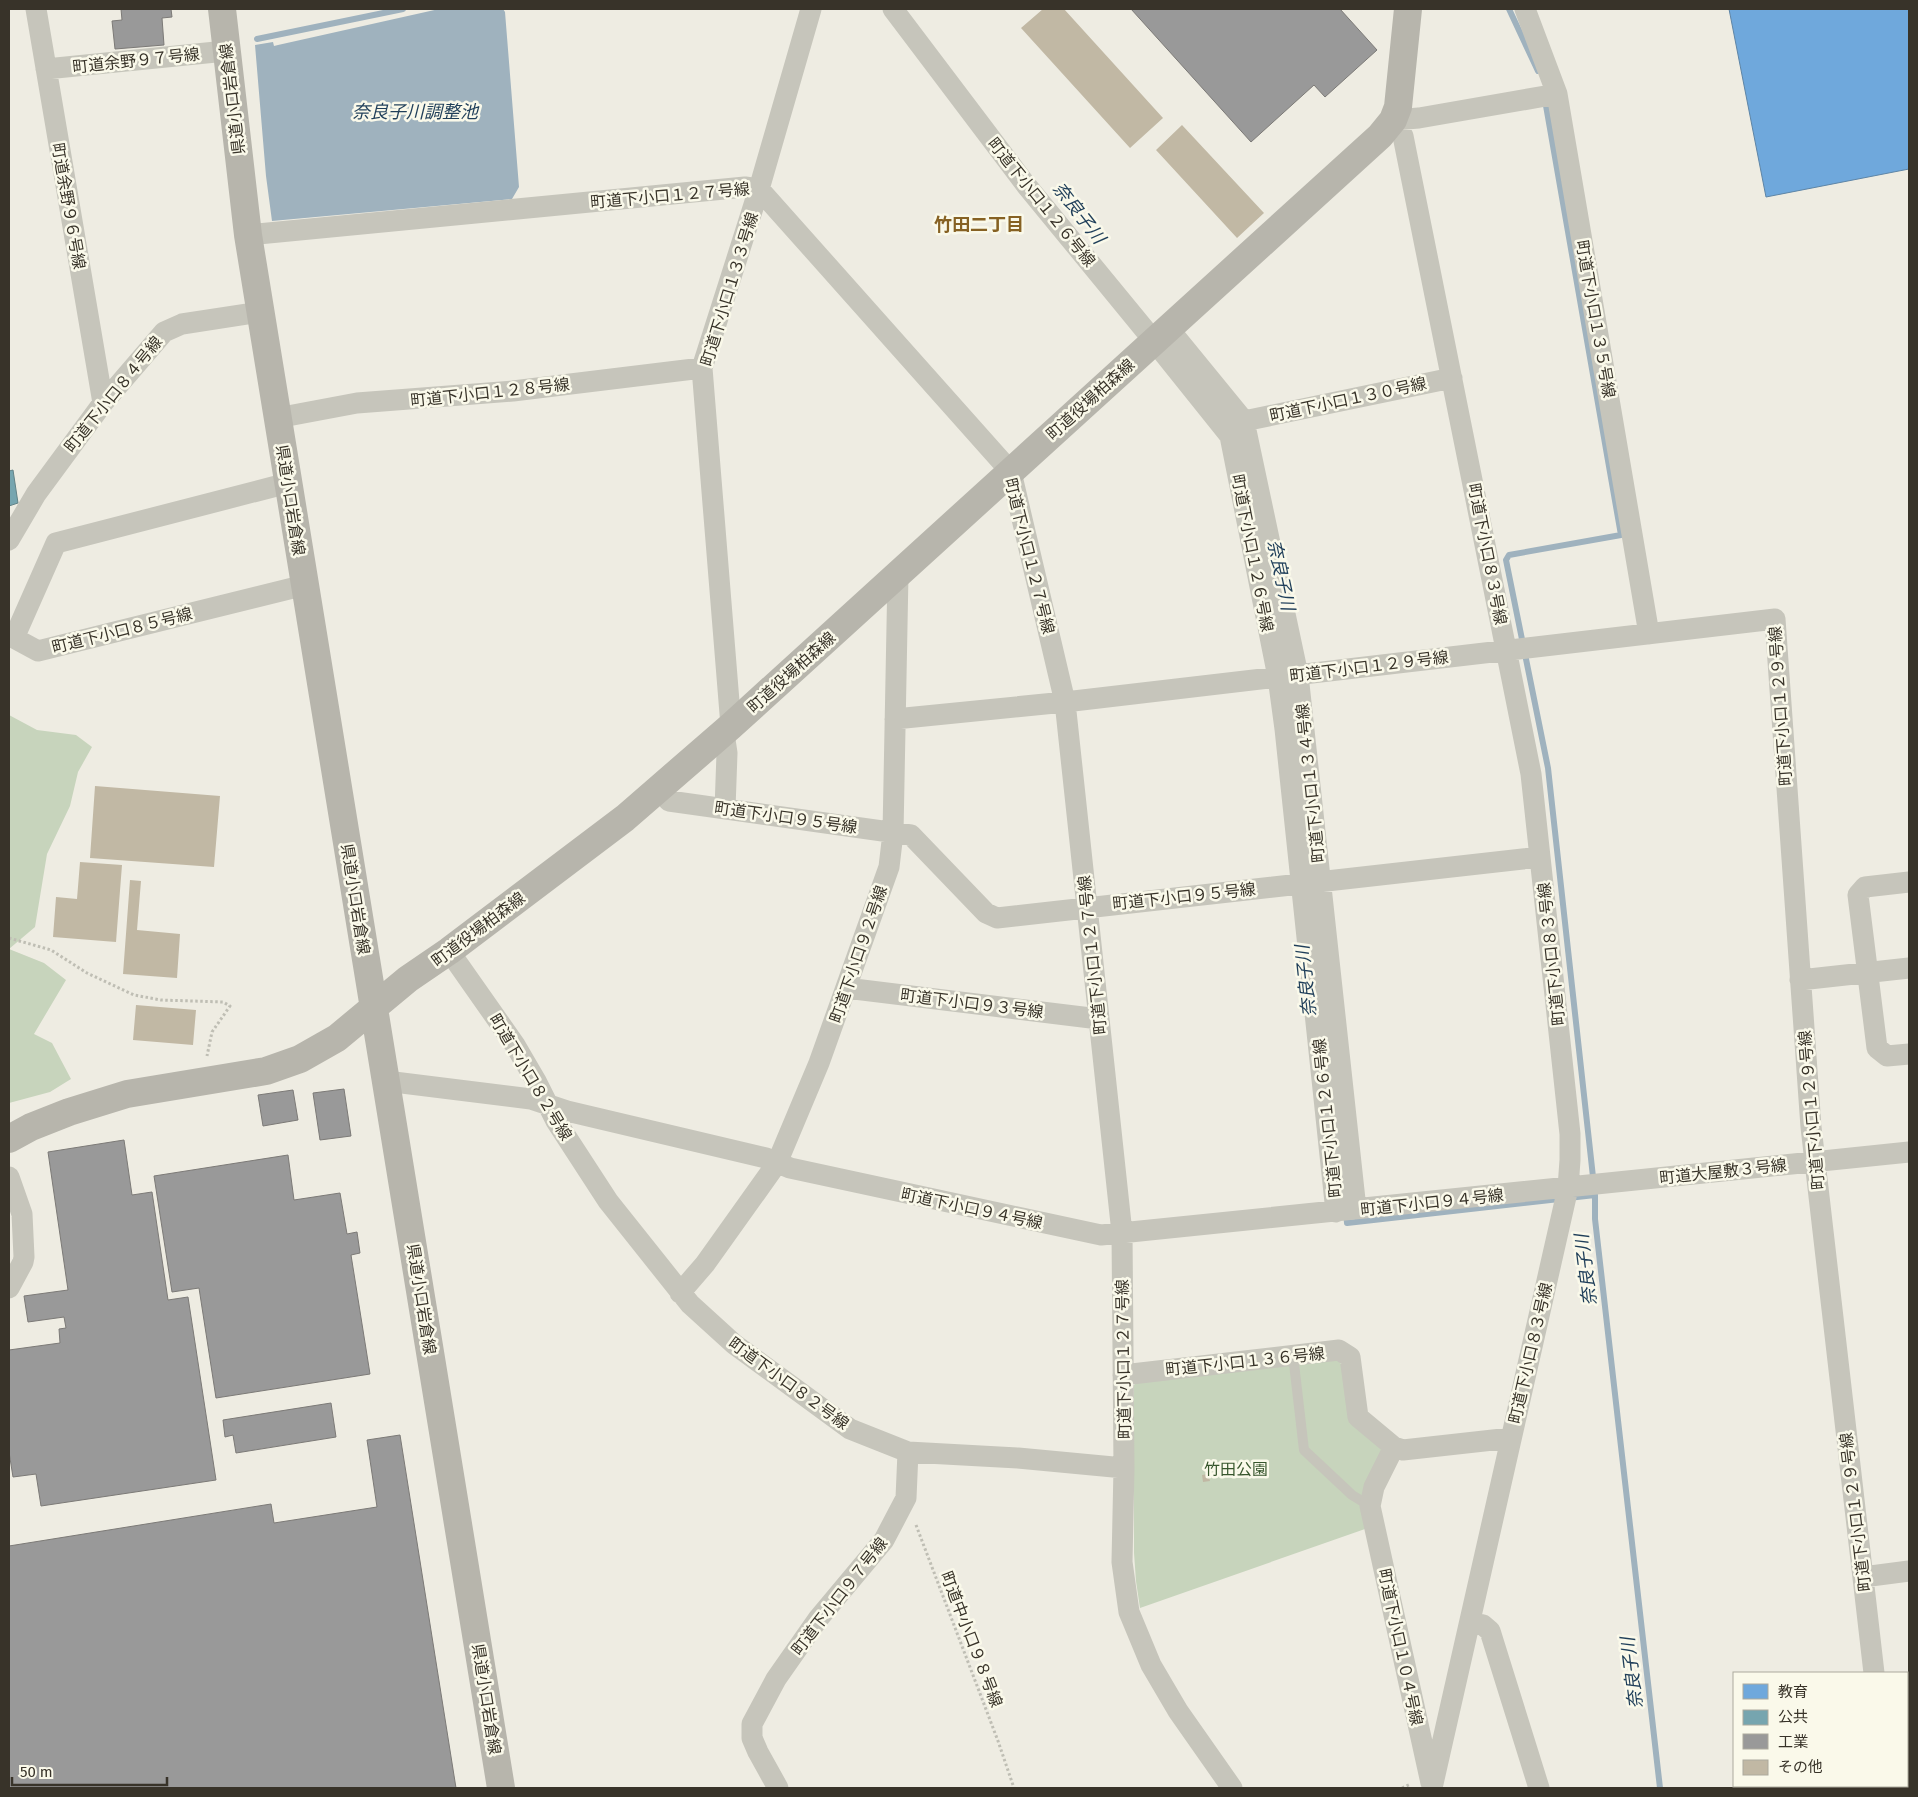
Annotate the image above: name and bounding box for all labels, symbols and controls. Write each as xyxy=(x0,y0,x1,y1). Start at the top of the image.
street label: 県道小口岩倉線 xyxy=(216,42,249,156)
street label: 町道余野９７号線 xyxy=(71,44,201,77)
water label: 奈良子川調整池 xyxy=(352,101,480,123)
street label: 町道下小口１２６号線 xyxy=(984,134,1099,270)
street label: 町道余野９６号線 xyxy=(48,141,89,271)
water label: 奈良子川 xyxy=(1048,178,1111,250)
street label: 町道下小口１２７号線 xyxy=(590,179,751,212)
street label: 町道下小口１３３号線 xyxy=(697,210,762,368)
district label: 竹田二丁目 xyxy=(934,214,1024,236)
street label: 町道下小口１３５号線 xyxy=(1572,239,1619,400)
street label: 町道下小口８４号線 xyxy=(61,332,166,456)
street label: 町道役場柏森線 xyxy=(1042,355,1138,444)
street label: 町道下小口１３０号線 xyxy=(1268,374,1428,425)
street label: 町道下小口１２８号線 xyxy=(409,375,571,410)
street label: 県道小口岩倉線 xyxy=(272,443,309,557)
street label: 町道下小口１２６号線 xyxy=(1228,473,1277,633)
street label: 町道下小口１２７号線 xyxy=(1001,476,1058,636)
street label: 町道下小口８３号線 xyxy=(1464,482,1511,627)
water label: 奈良子川 xyxy=(1263,537,1300,614)
street label: 町道下小口８５号線 xyxy=(50,604,194,657)
street label: 町道下小口１２９号線 xyxy=(1765,625,1796,786)
street label: 町道役場柏森線 xyxy=(743,628,839,717)
street label: 町道下小口１２９号線 xyxy=(1288,647,1450,686)
street label: 町道下小口１３４号線 xyxy=(1293,702,1328,864)
street label: 町道下小口９５号線 xyxy=(713,798,859,837)
street label: 県道小口岩倉線 xyxy=(337,842,374,956)
street label: 町道下小口１２７号線 xyxy=(1075,874,1110,1036)
street label: 町道下小口９５号線 xyxy=(1111,880,1257,913)
street label: 町道下小口８３号線 xyxy=(1535,881,1568,1027)
street label: 町道下小口９２号線 xyxy=(826,883,891,1025)
street label: 町道役場柏森線 xyxy=(428,888,529,971)
water label: 奈良子川 xyxy=(1291,942,1321,1018)
street label: 町道下小口９３号線 xyxy=(899,985,1045,1022)
street label: 町道下小口８２号線 xyxy=(485,1011,576,1144)
street label: 町道下小口１２９号線 xyxy=(1795,1029,1828,1190)
street label: 町道下小口１２６号線 xyxy=(1310,1037,1345,1199)
street label: 町道大屋敷３号線 xyxy=(1658,1155,1788,1188)
street label: 町道下小口９４号線 xyxy=(899,1184,1044,1233)
street label: 町道下小口９４号線 xyxy=(1359,1186,1505,1219)
water label: 奈良子川 xyxy=(1570,1231,1601,1307)
street label: 県道小口岩倉線 xyxy=(403,1242,440,1356)
street label: 町道下小口１２７号線 xyxy=(1113,1279,1134,1439)
street label: 町道下小口８３号線 xyxy=(1505,1281,1556,1425)
street label: 町道下小口８２号線 xyxy=(725,1333,853,1433)
street label: 町道下小口１３６号線 xyxy=(1164,1344,1326,1379)
street label: 町道下小口１２９号線 xyxy=(1836,1431,1875,1593)
park label: 竹田公園 xyxy=(1204,1460,1268,1479)
street label: 町道下小口９７号線 xyxy=(788,1534,891,1659)
street label: 町道下小口１０４号線 xyxy=(1375,1567,1426,1727)
street label: 町道中小口９８号線 xyxy=(937,1569,1006,1710)
water label: 奈良子川 xyxy=(1616,1634,1647,1710)
street label: 県道小口岩倉線 xyxy=(468,1642,505,1756)
legend xyxy=(1733,1672,1908,1787)
text: 教育 xyxy=(1778,1683,1808,1701)
text: 公共 xyxy=(1778,1708,1808,1726)
text: 工業 xyxy=(1778,1733,1808,1751)
scale bar xyxy=(12,1754,168,1786)
text: その他 xyxy=(1778,1758,1823,1776)
text: 50 m xyxy=(20,1763,53,1781)

